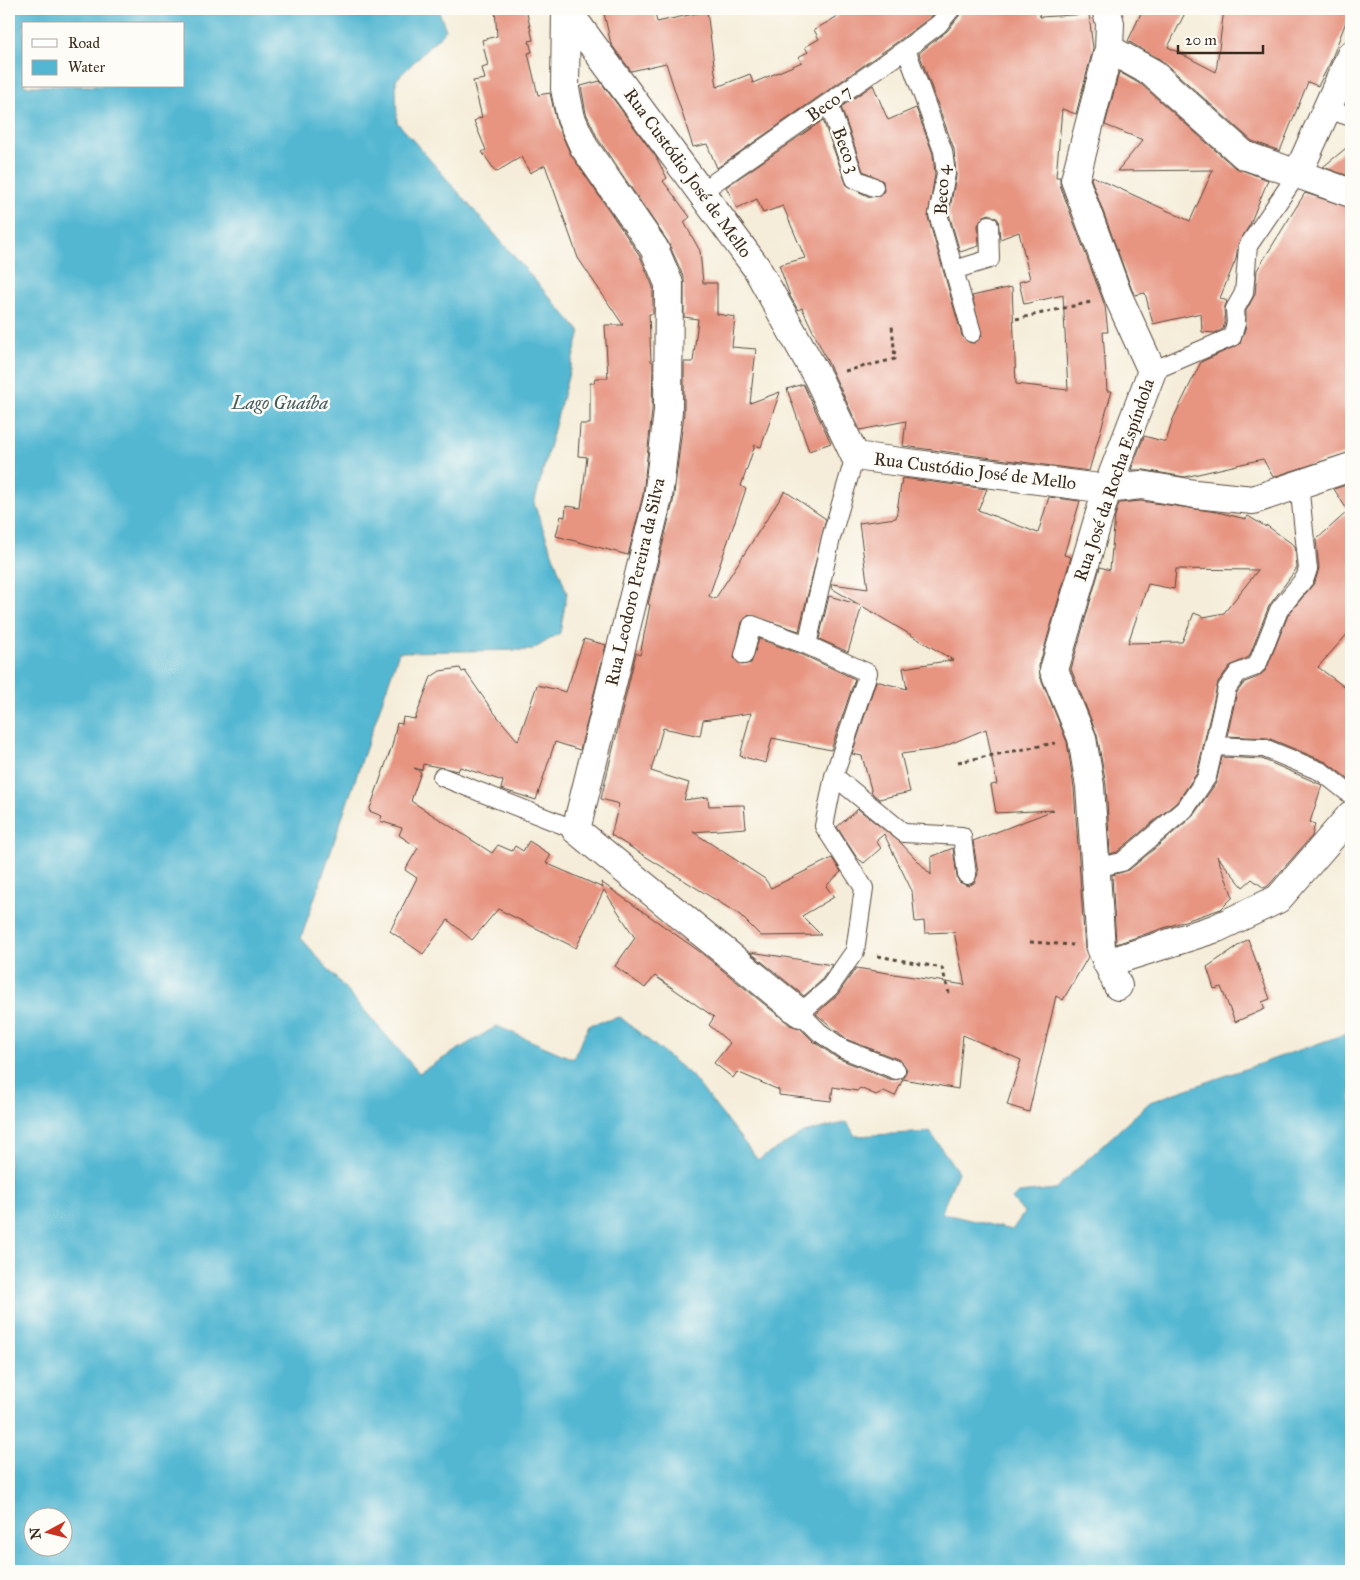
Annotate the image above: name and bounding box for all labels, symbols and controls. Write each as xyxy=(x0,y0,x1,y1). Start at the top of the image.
legend xyxy=(22,22,185,88)
scale bar xyxy=(1178,22,1262,54)
text: 20 m xyxy=(1185,31,1217,49)
text: Road xyxy=(68,34,100,52)
text: Water xyxy=(68,58,105,76)
street label: Beco 7 xyxy=(802,80,856,126)
street label: Rua Custódio José de Mello xyxy=(618,84,757,262)
street label: Beco 3 xyxy=(827,124,865,176)
street label: Beco 4 xyxy=(930,163,954,216)
street label: Rua José da Rocha Espíndola xyxy=(1069,375,1160,584)
water label: Lago Guaíba xyxy=(231,391,328,414)
street label: Rua Custódio José de Mello xyxy=(872,448,1077,495)
street label: Rua Leodoro Pereira da Silva xyxy=(600,475,670,688)
north arrow xyxy=(22,1508,72,1558)
text: N xyxy=(26,1526,45,1540)

